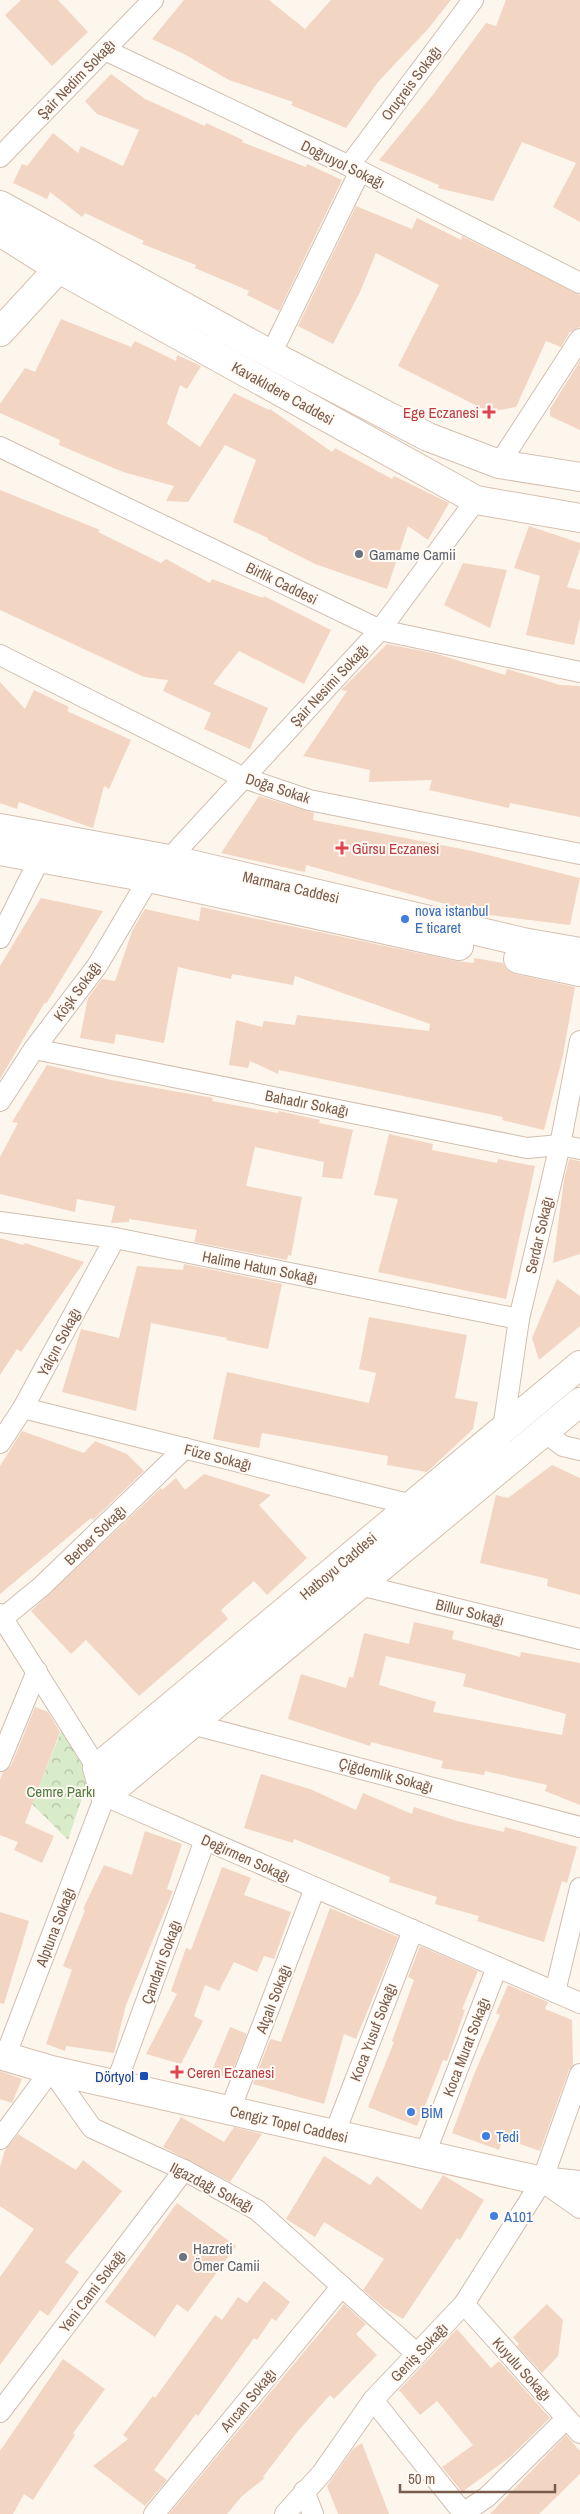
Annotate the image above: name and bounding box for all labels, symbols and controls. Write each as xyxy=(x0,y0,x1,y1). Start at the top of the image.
street label: Şair Nedim Sokağı xyxy=(32,34,120,124)
street label: Oruçreis Sokağı xyxy=(376,41,446,125)
street label: Doğruyol Sokağı xyxy=(298,135,388,193)
street label: Kavaklıdere Caddesi xyxy=(228,356,338,430)
place label: Ege Eczanesi xyxy=(403,402,479,423)
marker: Ege Eczanesi xyxy=(483,406,495,418)
place label: Gamame Camii xyxy=(369,544,456,565)
marker: Gamame Camii xyxy=(353,548,365,560)
street label: Birlik Caddesi xyxy=(243,557,321,609)
street label: Şair Nesimi Sokağı xyxy=(285,639,373,731)
street label: Doğa Sokak xyxy=(243,768,314,809)
place label: Gürsu Eczanesi xyxy=(352,838,440,859)
marker: Gürsu Eczanesi xyxy=(336,842,348,854)
street label: Marmara Caddesi xyxy=(241,866,341,908)
place label: nova istanbul E ticaret xyxy=(415,900,488,938)
marker: nova istanbul E ticaret xyxy=(399,913,411,925)
street label: Köşk Sokağı xyxy=(48,957,106,1025)
street label: Bahadır Sokağı xyxy=(263,1085,351,1121)
street label: Serdar Sokağı xyxy=(520,1194,558,1276)
street label: Halime Hatun Sokağı xyxy=(201,1246,319,1288)
street label: Yalçın Sokağı xyxy=(32,1304,86,1380)
street label: Füze Sokağı xyxy=(182,1438,254,1476)
street label: Berber Sokağı xyxy=(59,1500,131,1570)
street label: Hatboyu Caddesi xyxy=(295,1527,381,1605)
street label: Billur Sokağı xyxy=(434,1593,506,1631)
street label: Çiğdemlik Sokağı xyxy=(336,1752,436,1798)
park label: Cemre Parkı xyxy=(26,1781,96,1802)
street label: Değirmen Sokağı xyxy=(198,1829,294,1887)
street label: Alptuna Sokağı xyxy=(30,1884,80,1971)
street label: Çandarlı Sokağı xyxy=(136,1917,186,2007)
street label: Atçalı Sokağı xyxy=(250,1961,296,2038)
street label: Koca Yusuf Sokağı xyxy=(345,1980,401,2084)
street label: Koca Murat Sokağı xyxy=(437,1994,495,2100)
place label: Ceren Eczanesi xyxy=(187,2062,275,2083)
place label: Dörtyol xyxy=(95,2066,134,2087)
marker: Ceren Eczanesi xyxy=(171,2066,183,2078)
marker: Dörtyol xyxy=(138,2070,150,2082)
street label: Cengiz Topel Caddesi xyxy=(228,2100,350,2148)
place label: BİM xyxy=(421,2102,443,2123)
marker: BİM xyxy=(405,2106,417,2118)
place label: Tedi xyxy=(496,2126,519,2147)
marker: Tedi xyxy=(480,2130,492,2142)
street label: Ilgazdağı Sokağı xyxy=(166,2157,258,2217)
place label: A101 xyxy=(503,2206,533,2227)
marker: A101 xyxy=(488,2210,500,2222)
place label: Hazreti Ömer Camii xyxy=(193,2238,260,2276)
street label: Yeni Cami Sokağı xyxy=(54,2245,130,2337)
marker: Hazreti Ömer Camii xyxy=(177,2251,189,2263)
street label: Geniş Sokağı xyxy=(386,2318,452,2386)
street label: Kuyulu Sokağı xyxy=(488,2332,556,2406)
street label: Arıcan Sokağı xyxy=(214,2364,281,2437)
scale bar xyxy=(400,2462,555,2494)
text: 50 m xyxy=(408,2468,435,2489)

